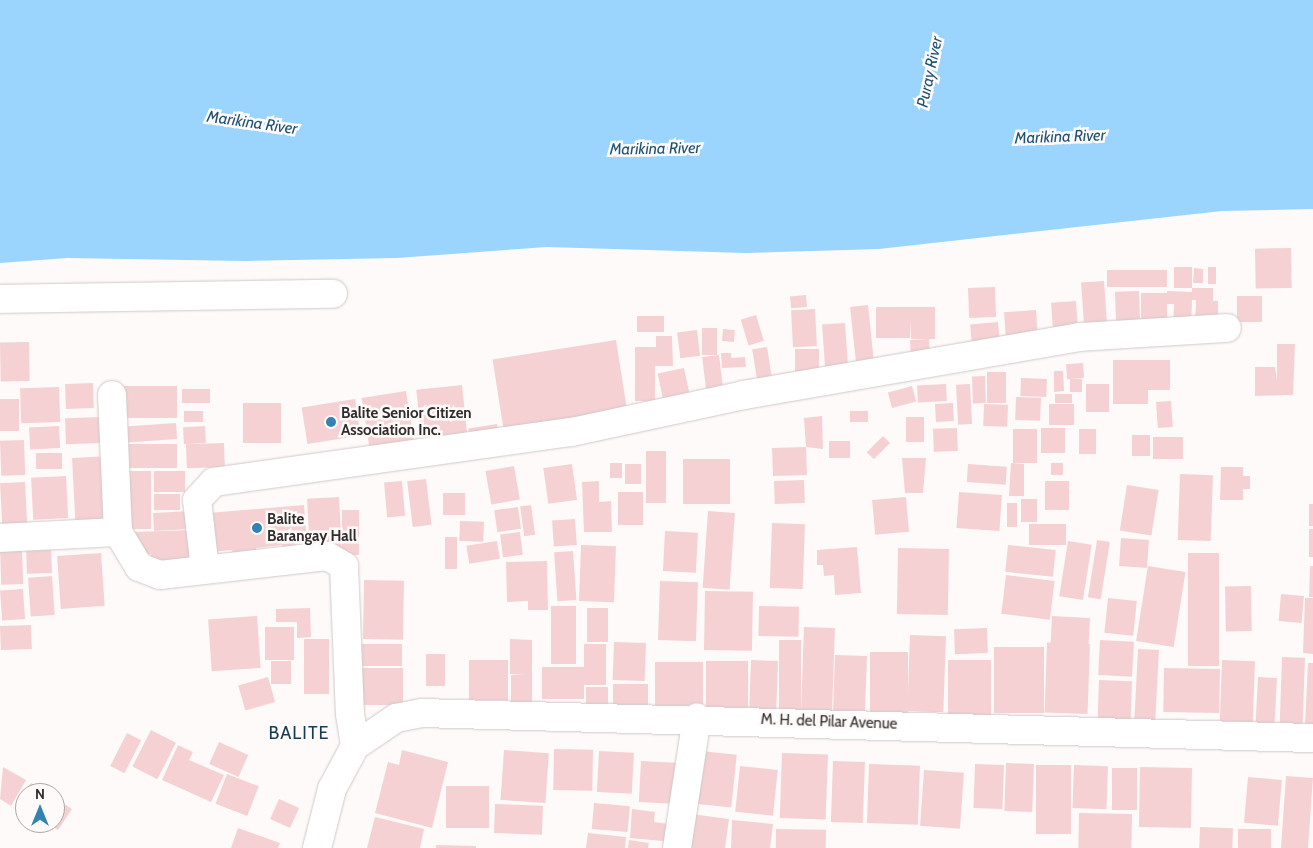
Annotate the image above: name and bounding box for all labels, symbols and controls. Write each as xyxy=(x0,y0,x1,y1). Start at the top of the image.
water label: Puray River xyxy=(913,35,947,109)
water label: Marikina River xyxy=(206,107,298,139)
water label: Marikina River xyxy=(1014,126,1106,148)
water label: Marikina River xyxy=(609,139,701,159)
place label: Balite Senior Citizen Association Inc. xyxy=(341,404,472,439)
marker: Balite Senior Citizen Association Inc. xyxy=(325,416,337,428)
place label: Balite Barangay Hall xyxy=(267,510,357,545)
marker: Balite Barangay Hall xyxy=(251,522,263,534)
street label: M. H. del Pilar Avenue xyxy=(760,711,898,733)
district label: BALITE xyxy=(268,722,330,744)
north arrow xyxy=(15,783,65,833)
text: N xyxy=(35,785,45,803)

